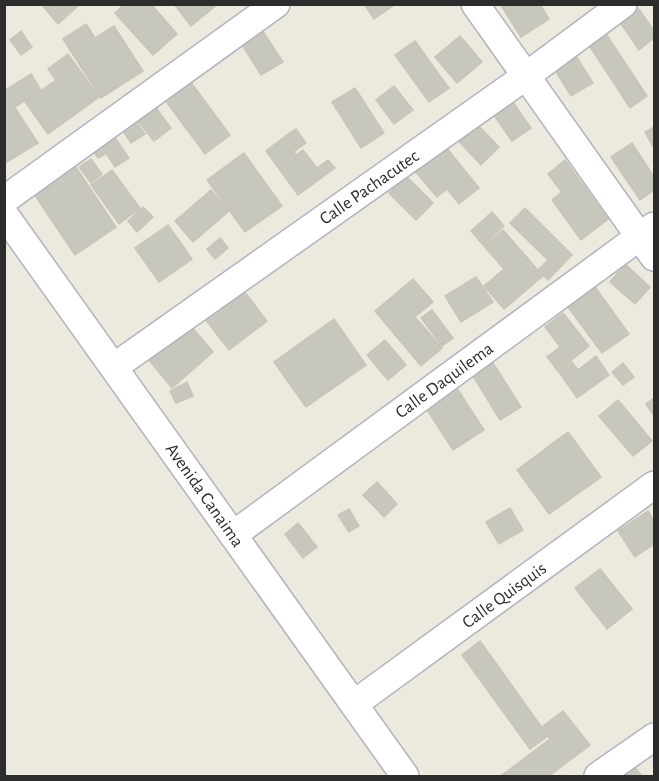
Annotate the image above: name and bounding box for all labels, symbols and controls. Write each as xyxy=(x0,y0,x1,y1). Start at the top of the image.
street label: Calle Pachacutec xyxy=(317,147,422,229)
street label: Calle Daquilema xyxy=(392,339,497,422)
street label: Avenida Canaima xyxy=(162,440,247,551)
street label: Calle Quisquis xyxy=(459,559,550,632)

